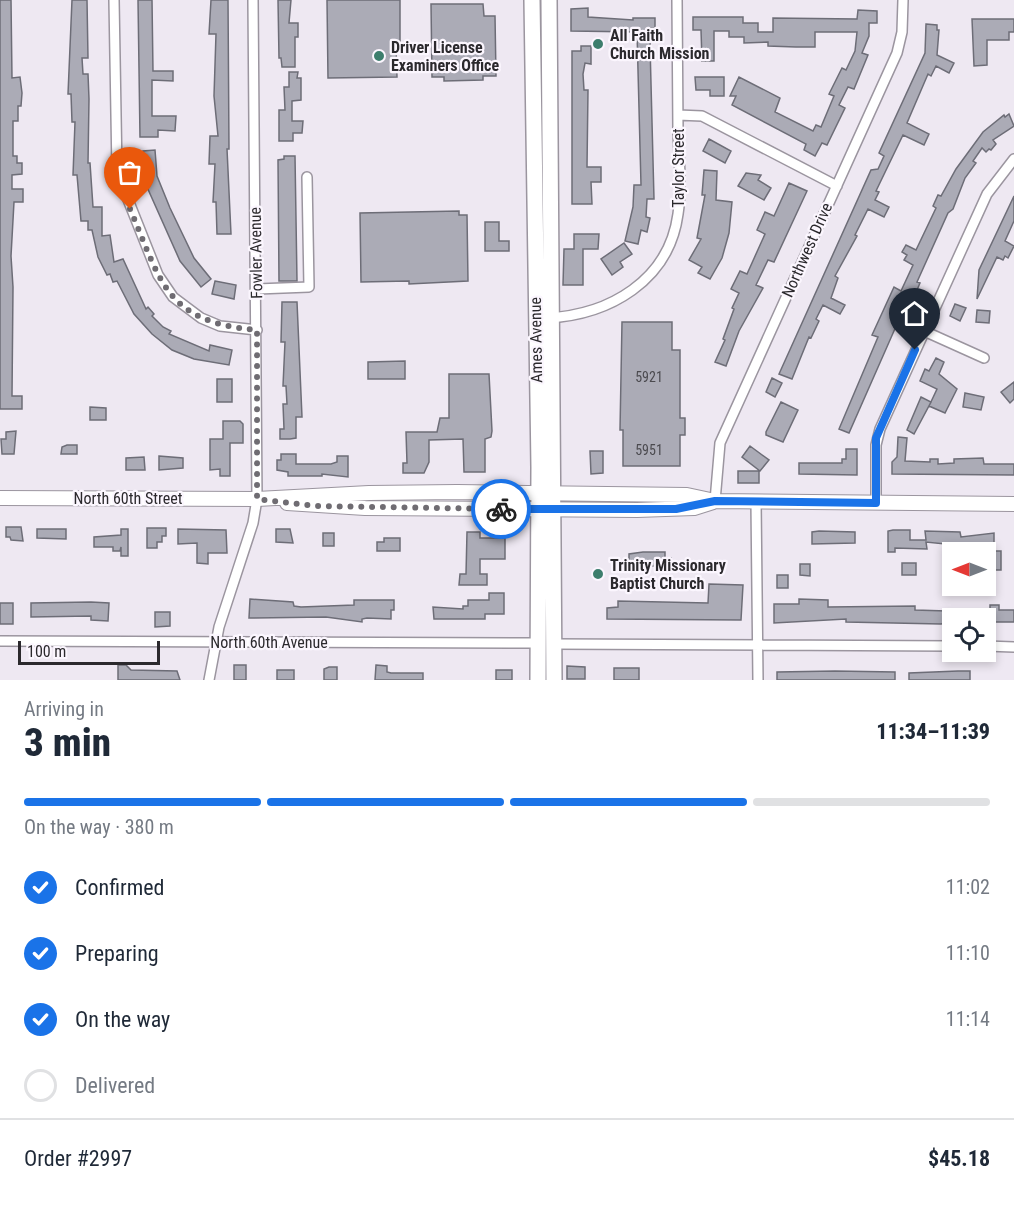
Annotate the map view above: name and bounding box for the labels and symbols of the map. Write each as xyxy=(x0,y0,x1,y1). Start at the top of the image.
place label: All Faith Church Mission xyxy=(610,26,710,63)
marker: All Faith Church Mission xyxy=(591,37,605,51)
place label: Driver License Examiners Office xyxy=(391,38,499,75)
marker: Driver License Examiners Office xyxy=(372,49,386,63)
street label: Taylor Street xyxy=(669,128,688,208)
pin xyxy=(104,147,155,209)
street label: Northwest Drive xyxy=(778,200,836,300)
street label: Fowler Avenue xyxy=(246,207,266,299)
pin xyxy=(889,288,940,350)
street label: Ames Avenue xyxy=(526,297,546,383)
house number: 5921 xyxy=(635,369,663,385)
house number: 5951 xyxy=(635,442,663,458)
courier xyxy=(471,479,531,539)
street label: North 60th Street xyxy=(74,489,183,508)
north arrow xyxy=(942,542,996,596)
place label: Trinity Missionary Baptist Church xyxy=(610,556,726,593)
marker: Trinity Missionary Baptist Church xyxy=(591,567,605,581)
street label: North 60th Avenue xyxy=(210,633,328,652)
scale bar xyxy=(18,638,160,666)

